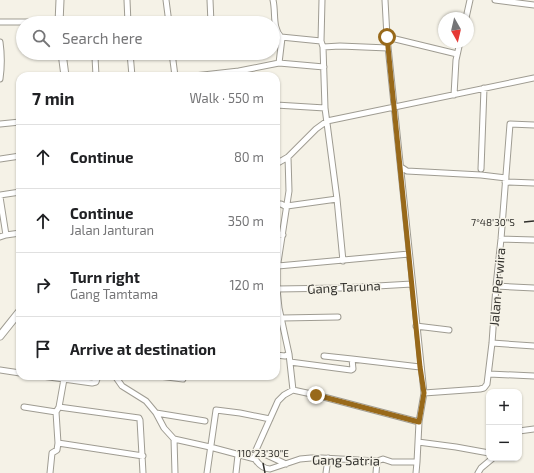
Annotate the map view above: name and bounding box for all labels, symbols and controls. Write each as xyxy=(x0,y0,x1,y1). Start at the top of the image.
north arrow xyxy=(438,12,474,48)
search box xyxy=(16,16,280,60)
icon: search xyxy=(30,27,52,49)
route start xyxy=(378,28,396,46)
text: Search here xyxy=(62,29,143,47)
text: 7 min xyxy=(32,88,75,108)
text: Walk · 550 m xyxy=(189,90,264,106)
icon: ahead xyxy=(32,146,54,168)
text: Continue xyxy=(70,148,133,166)
text: 80 m xyxy=(234,149,264,165)
text: Continue xyxy=(70,204,133,222)
icon: ahead xyxy=(32,210,54,232)
text: 350 m xyxy=(228,213,264,229)
text: 7°48'30"S xyxy=(471,216,515,228)
text: Jalan Janturan xyxy=(70,222,154,238)
street label: Jalan Perwira xyxy=(486,247,508,327)
text: Turn right xyxy=(70,268,140,286)
icon: right xyxy=(32,274,54,296)
text: 120 m xyxy=(229,277,264,293)
street label: Gang Taruna xyxy=(307,277,381,297)
text: Gang Tamtama xyxy=(70,286,158,302)
icon: arrive xyxy=(32,338,54,360)
text: Arrive at destination xyxy=(70,340,216,358)
route end xyxy=(307,386,325,404)
map controls xyxy=(486,389,522,461)
button: + xyxy=(486,389,522,425)
button: − xyxy=(486,425,522,461)
text: 110°23'30"E xyxy=(237,447,289,459)
street label: Gang Satria xyxy=(312,451,380,469)

